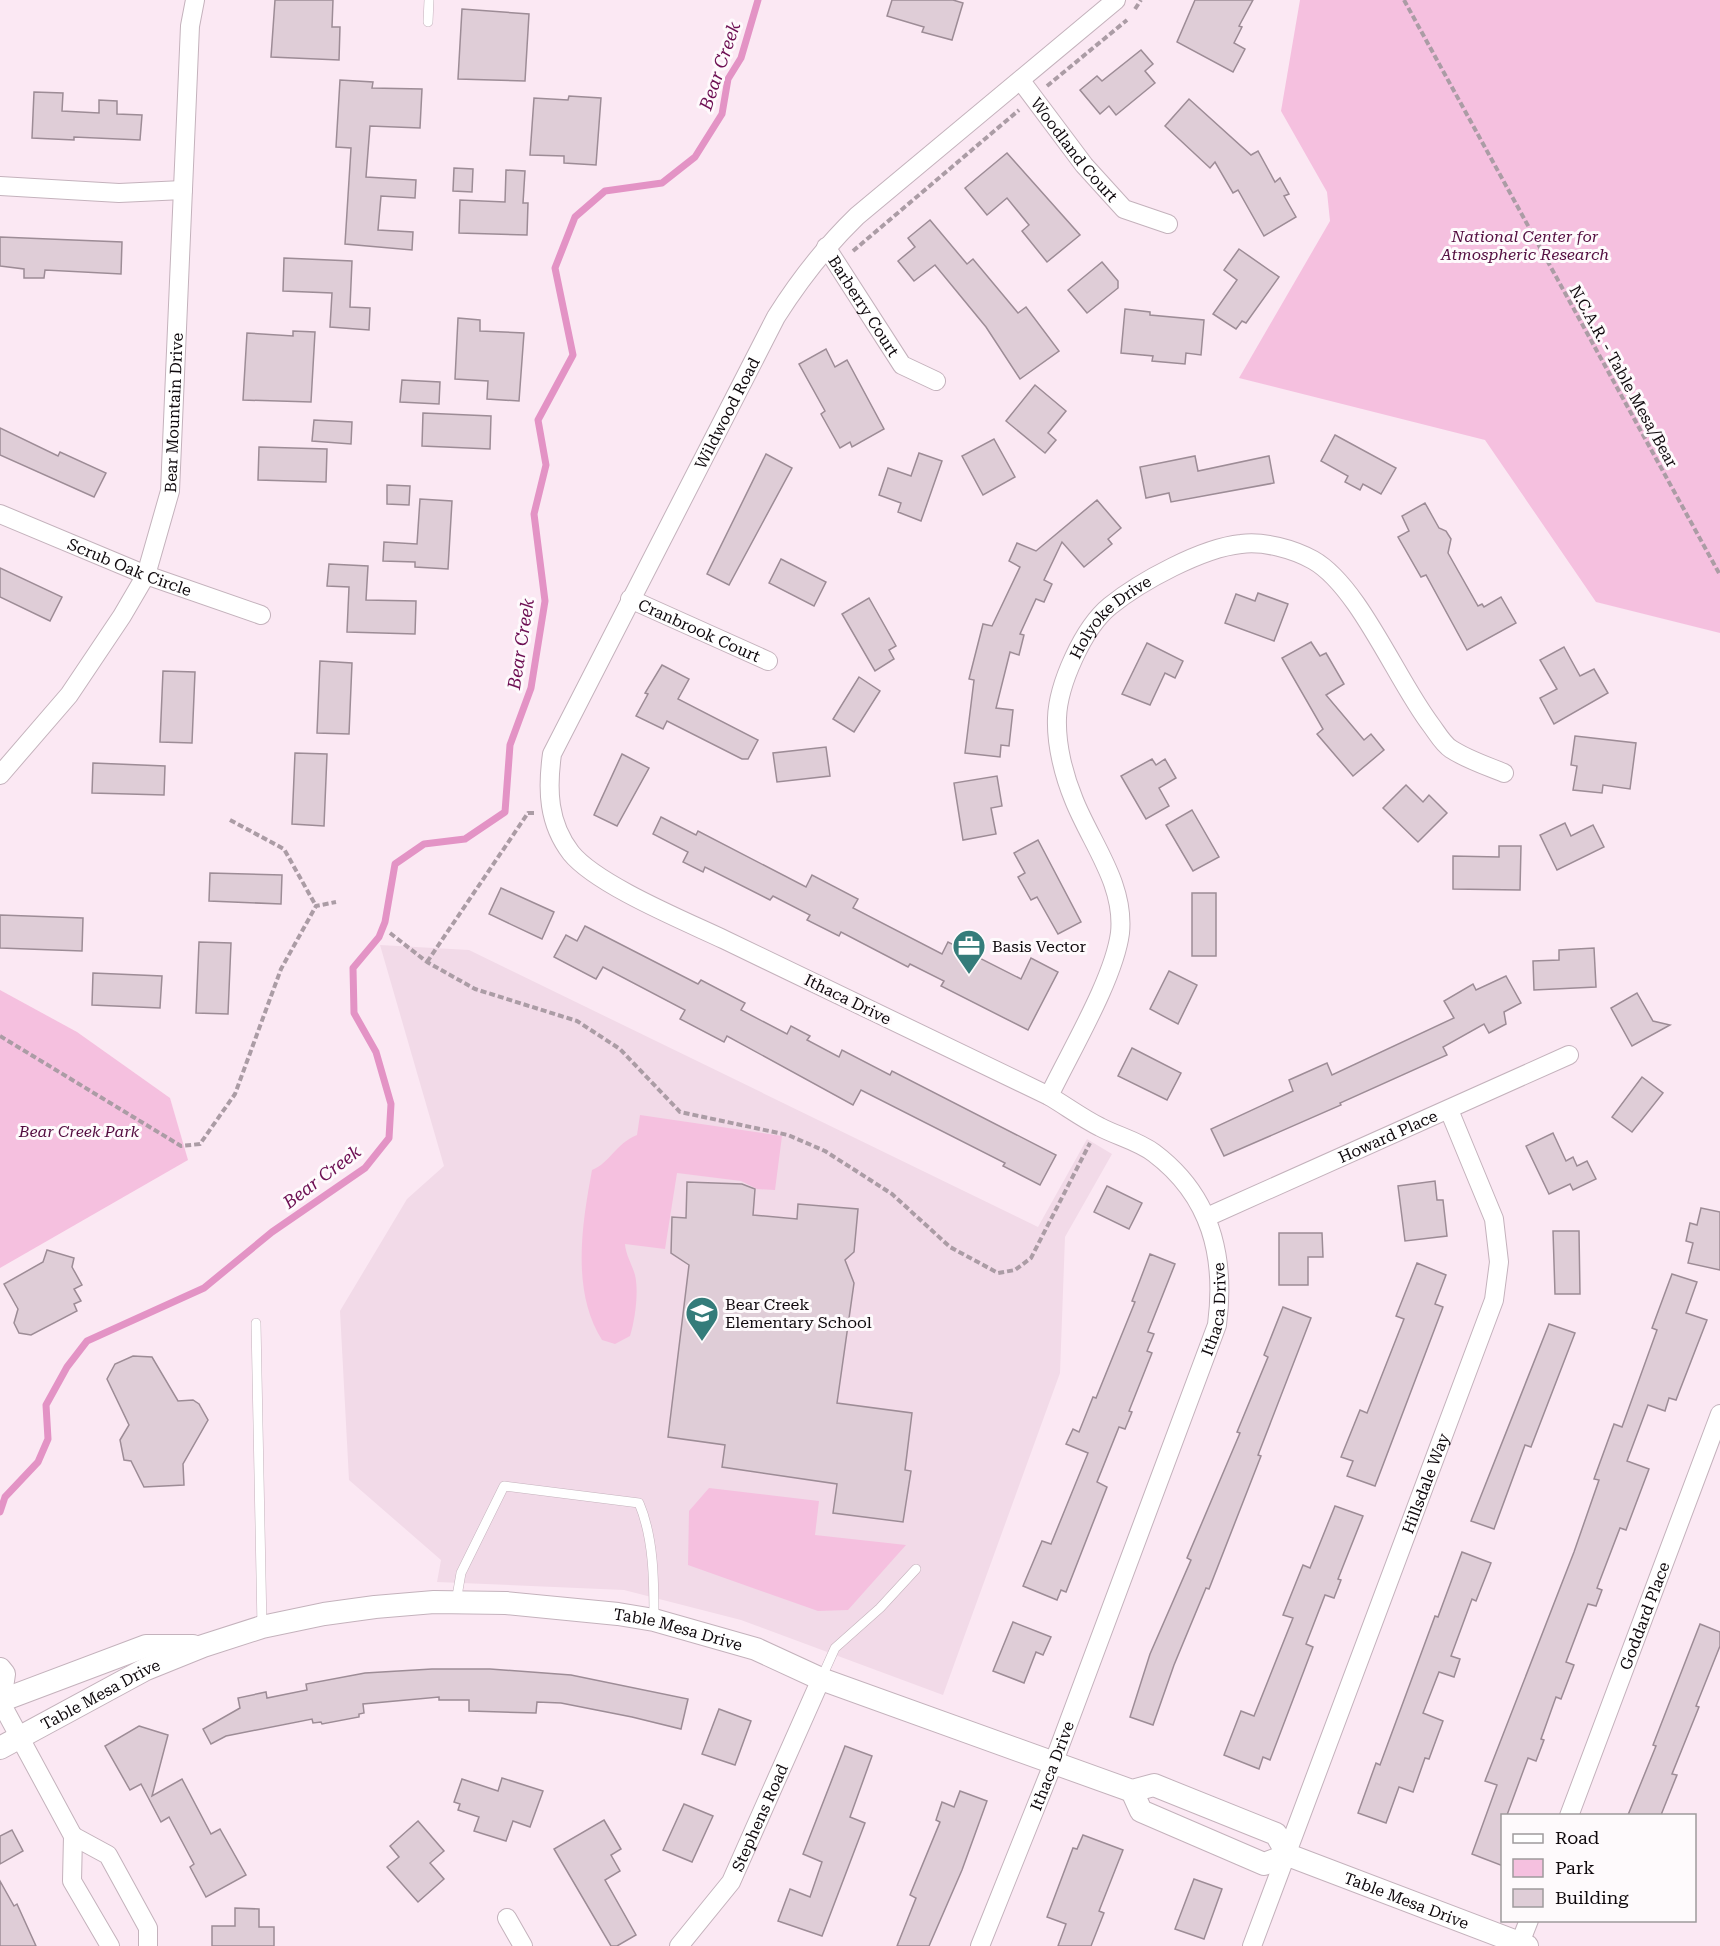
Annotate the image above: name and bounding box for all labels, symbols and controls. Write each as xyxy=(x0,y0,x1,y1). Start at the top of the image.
water label: Bear Creek xyxy=(694,19,744,114)
street label: Woodland Court xyxy=(1027,94,1122,206)
park label: National Center for Atmospheric Research xyxy=(1440,227,1609,264)
street label: Barberry Court xyxy=(824,252,903,360)
street label: N.C.A.R. - Table Mesa/Bear xyxy=(1566,282,1682,471)
street label: Bear Mountain Drive xyxy=(161,332,187,493)
street label: Wildwood Road xyxy=(691,354,764,472)
street label: Scrub Oak Circle xyxy=(65,534,194,600)
street label: Holyoke Drive xyxy=(1066,572,1155,662)
street label: Cranbrook Court xyxy=(635,595,763,666)
water label: Bear Creek xyxy=(503,597,538,692)
office icon: Basis Vector xyxy=(951,928,987,975)
place label: Basis Vector xyxy=(992,937,1086,956)
street label: Ithaca Drive xyxy=(801,970,894,1029)
street label: Howard Place xyxy=(1335,1106,1441,1167)
park label: Bear Creek Park xyxy=(18,1122,140,1141)
water label: Bear Creek xyxy=(278,1140,365,1213)
street label: Ithaca Drive xyxy=(1197,1261,1229,1358)
school or university icon: Bear Creek Elementary School xyxy=(684,1295,720,1342)
place label: Bear Creek Elementary School xyxy=(725,1295,872,1332)
street label: Hillsdale Way xyxy=(1398,1430,1453,1537)
street label: Goddard Place xyxy=(1616,1559,1674,1673)
street label: Table Mesa Drive xyxy=(612,1604,745,1655)
street label: Table Mesa Drive xyxy=(38,1655,163,1734)
street label: Ithaca Drive xyxy=(1026,1718,1078,1813)
street label: Stephens Road xyxy=(728,1761,792,1874)
legend xyxy=(1501,1814,1696,1922)
text: Road xyxy=(1555,1827,1600,1848)
text: Park xyxy=(1555,1857,1595,1878)
street label: Table Mesa Drive xyxy=(1341,1868,1472,1933)
text: Building xyxy=(1555,1887,1629,1908)

